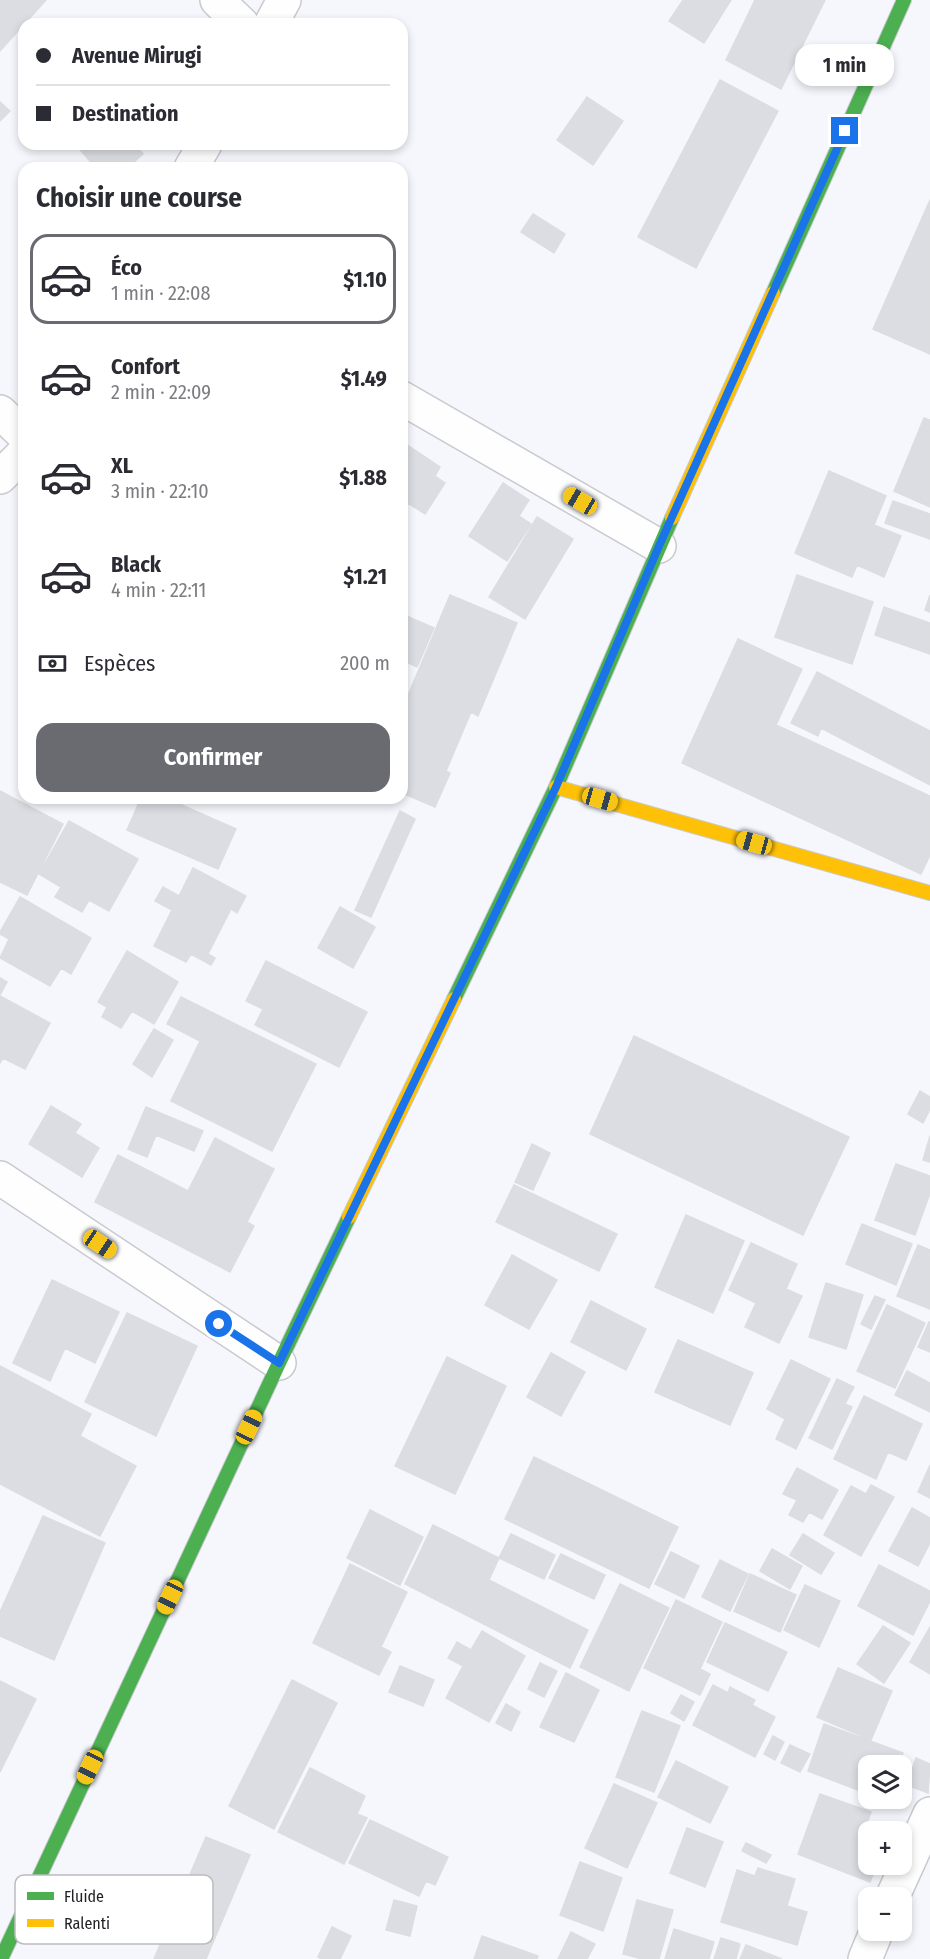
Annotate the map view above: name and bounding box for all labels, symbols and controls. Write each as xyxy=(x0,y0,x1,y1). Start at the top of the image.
text: Avenue Mirugi xyxy=(72,42,202,69)
callout: 1 min xyxy=(796,44,894,86)
text: 1 min xyxy=(823,53,866,77)
text: Destination xyxy=(72,100,179,127)
route end xyxy=(831,117,858,144)
text: Choisir une course xyxy=(36,182,242,214)
icon: car xyxy=(39,252,93,306)
text: Éco xyxy=(111,254,142,281)
text: $1.10 xyxy=(343,266,387,293)
text: 1 min · 22:08 xyxy=(111,281,210,305)
icon: car xyxy=(39,351,93,405)
text: Confort xyxy=(111,353,180,380)
text: $1.49 xyxy=(341,365,387,392)
text: 2 min · 22:09 xyxy=(111,380,211,404)
icon: car xyxy=(39,450,93,504)
text: XL xyxy=(111,452,133,479)
text: $1.88 xyxy=(339,464,387,491)
text: 3 min · 22:10 xyxy=(111,479,209,503)
car xyxy=(560,484,600,518)
icon: car xyxy=(39,549,93,603)
text: Black xyxy=(111,551,161,578)
text: $1.21 xyxy=(343,563,387,590)
text: 4 min · 22:11 xyxy=(111,578,206,602)
icon: cash xyxy=(36,647,69,680)
text: Espèces xyxy=(84,650,155,677)
text: 200 m xyxy=(340,651,390,675)
button: Confirmer xyxy=(36,723,390,792)
car xyxy=(580,785,620,813)
car xyxy=(734,829,774,857)
car xyxy=(80,1226,120,1262)
route start xyxy=(205,1310,232,1337)
car xyxy=(233,1407,265,1447)
car xyxy=(154,1577,186,1617)
car xyxy=(74,1747,106,1787)
map controls xyxy=(858,1755,912,1941)
button: layers xyxy=(858,1755,912,1809)
button: + xyxy=(858,1821,912,1875)
legend xyxy=(15,1875,213,1944)
text: Fluide xyxy=(64,1887,104,1906)
button: − xyxy=(858,1887,912,1941)
text: Ralenti xyxy=(64,1914,110,1933)

